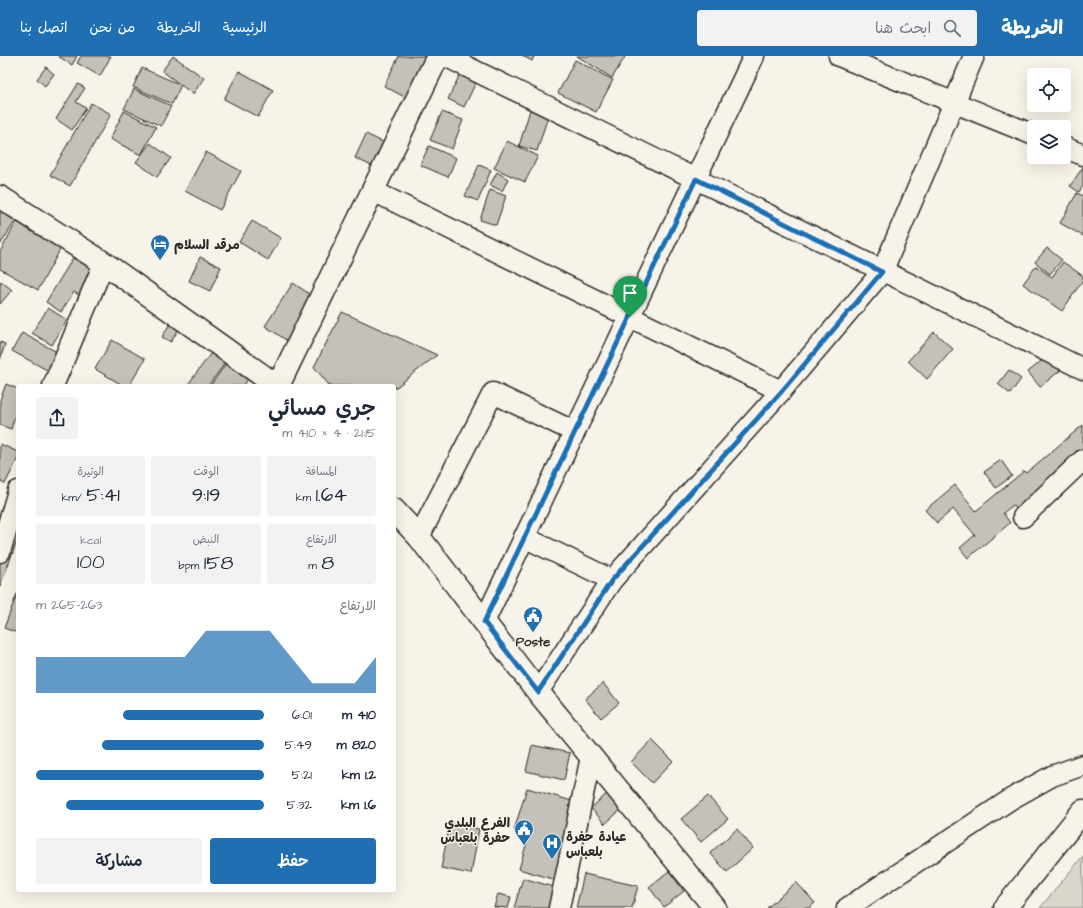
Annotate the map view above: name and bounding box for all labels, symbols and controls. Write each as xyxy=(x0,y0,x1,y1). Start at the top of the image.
search box xyxy=(697,10,977,46)
text: الخريطة xyxy=(1001,15,1063,42)
icon: search xyxy=(941,17,963,39)
text: اتصل بنا xyxy=(20,18,67,38)
text: من نحن xyxy=(89,18,135,38)
text: الخريطة xyxy=(157,18,201,38)
text: الرئيسية xyxy=(223,18,267,38)
text: ابحث هنا xyxy=(875,18,931,39)
map controls xyxy=(1027,68,1071,164)
button: locate xyxy=(1027,68,1071,112)
button: layers xyxy=(1027,120,1071,164)
hotel icon: مرقد السلام xyxy=(149,233,171,261)
place label: مرقد السلام xyxy=(174,236,240,255)
pin xyxy=(613,276,647,317)
icon: arrive xyxy=(619,282,641,304)
text: جري مسائي xyxy=(268,393,376,424)
button: share xyxy=(36,397,78,439)
text: 21:15 · 4 × 410 m xyxy=(282,424,376,442)
text: الوتيرة xyxy=(77,464,104,479)
text: الوقت xyxy=(193,464,219,479)
text: المسافة xyxy=(306,464,337,479)
text: 5:41 xyxy=(86,481,120,509)
text: 9:19 xyxy=(192,481,220,509)
text: 1.64 xyxy=(315,481,347,509)
text: /km xyxy=(61,490,86,505)
text: km xyxy=(296,490,315,505)
text: النبض xyxy=(193,532,219,547)
text: الارتفاع xyxy=(306,532,337,547)
text: kcal xyxy=(80,533,101,548)
text: 100 xyxy=(77,548,105,576)
text: 158 xyxy=(204,549,233,577)
text: 8 xyxy=(321,549,334,577)
text: bpm xyxy=(179,558,204,573)
text: m xyxy=(308,558,321,573)
text: 263–265 m xyxy=(36,596,102,614)
text: الارتفاع xyxy=(340,597,376,615)
public building icon: Poste xyxy=(522,605,544,633)
place label: Poste xyxy=(516,633,550,651)
text: 6:01 xyxy=(292,706,312,724)
text: 410 m xyxy=(342,706,376,724)
text: 5:49 xyxy=(284,736,312,754)
text: 820 m xyxy=(337,736,376,754)
text: 5:21 xyxy=(292,766,312,784)
text: 1.2 km xyxy=(342,766,376,784)
text: 5:32 xyxy=(287,796,312,814)
text: 1.6 km xyxy=(341,796,376,814)
place label: الفرع البلدي حفرة بلعباس xyxy=(441,814,510,847)
public building icon: الفرع البلدي حفرة بلعباس xyxy=(513,818,535,846)
place label: عيادة حفرة بلعباس xyxy=(566,828,626,861)
hospital icon: عيادة حفرة بلعباس xyxy=(541,832,563,860)
button: مشاركة xyxy=(36,838,202,884)
button: حفظ xyxy=(210,838,376,884)

